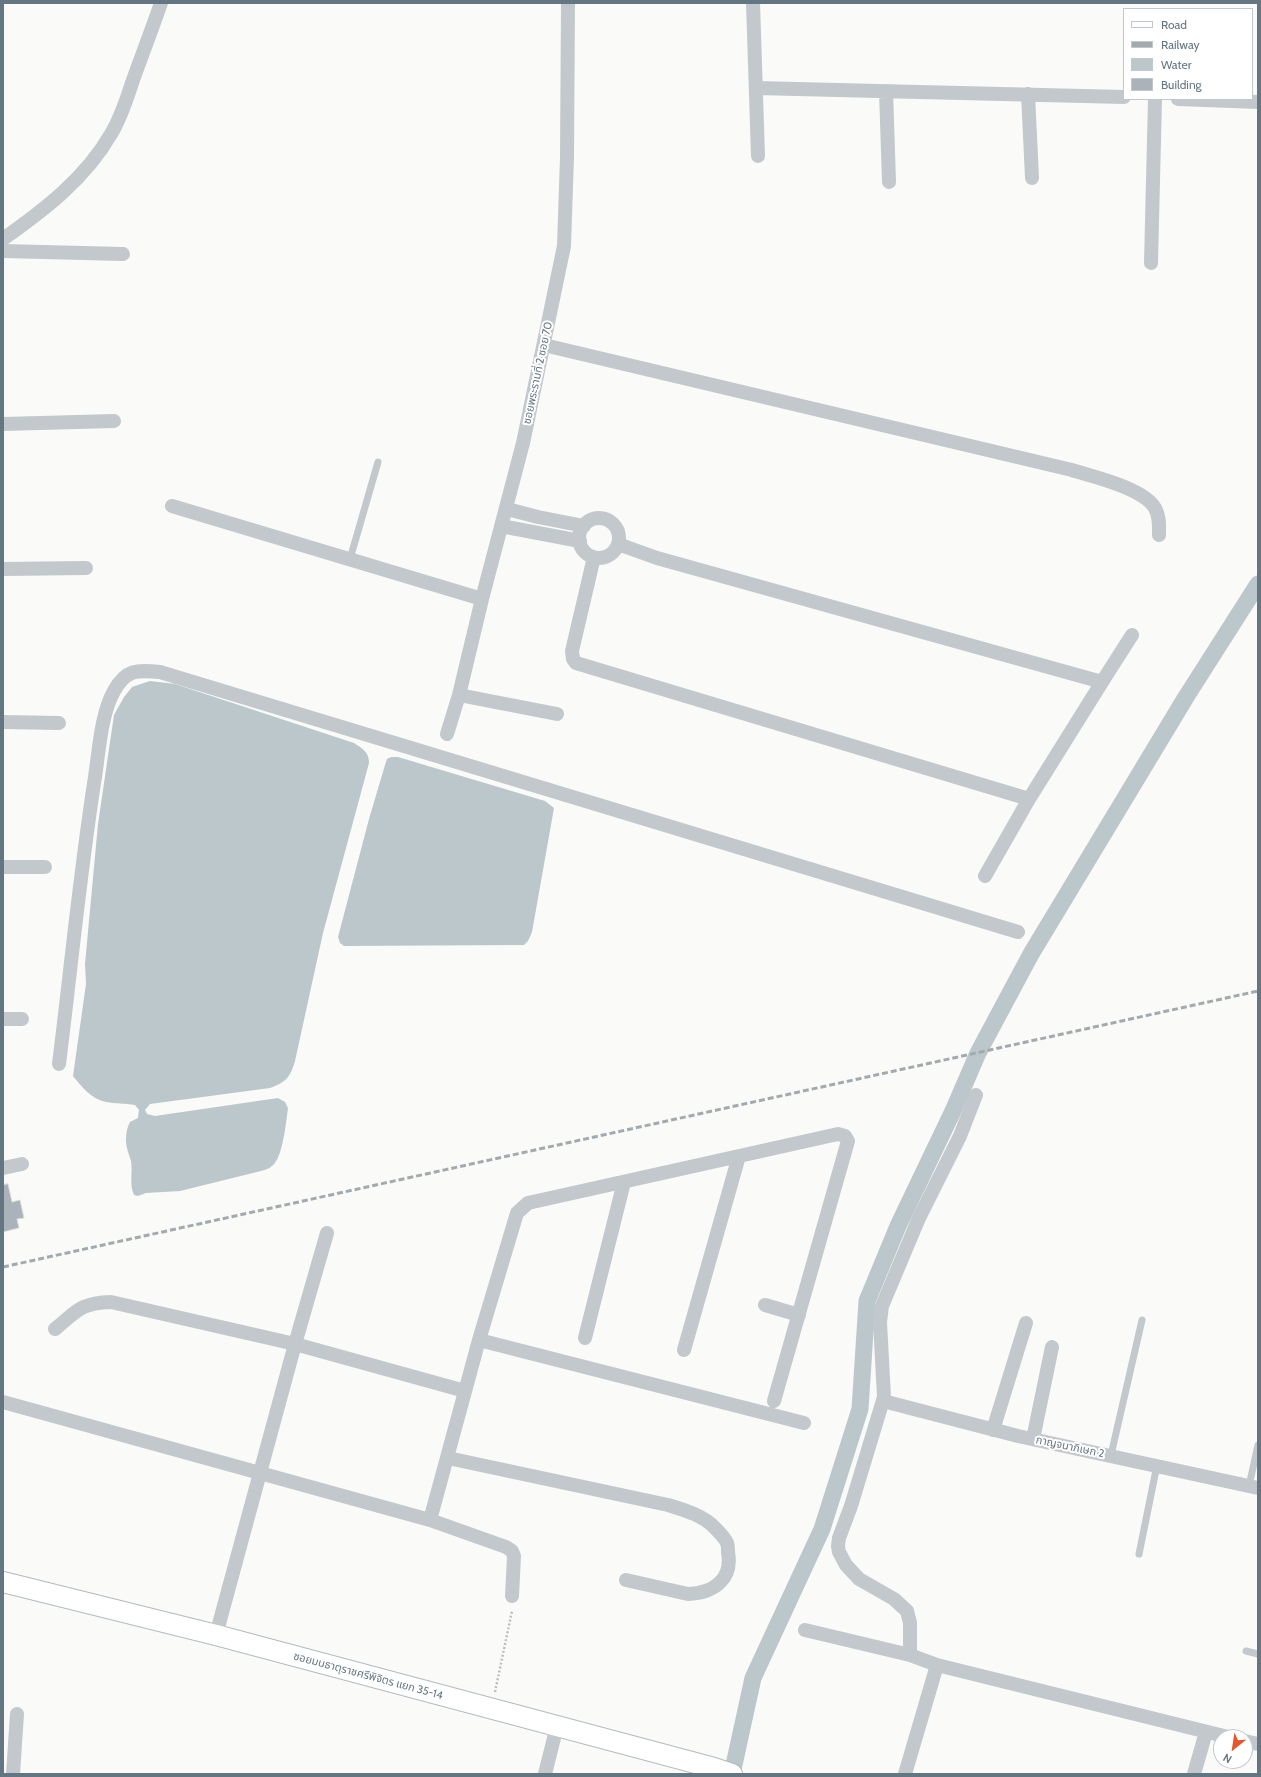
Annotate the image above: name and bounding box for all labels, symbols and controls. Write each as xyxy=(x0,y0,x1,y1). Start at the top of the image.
legend xyxy=(1123,8,1253,100)
text: Road xyxy=(1161,17,1187,32)
text: Railway xyxy=(1161,37,1199,52)
text: Water xyxy=(1161,57,1191,72)
text: Building xyxy=(1161,77,1202,92)
street label: ซอยพระรามที่ 2 ซอย 70 xyxy=(521,321,555,425)
street label: กาญจนาภิเษก 2 xyxy=(1035,1433,1105,1461)
street label: ซอยมนธาตุราชศรีพิจิตร แยก 35-14 xyxy=(292,1650,444,1702)
north arrow xyxy=(1213,1729,1253,1769)
text: N xyxy=(1221,1751,1234,1767)

